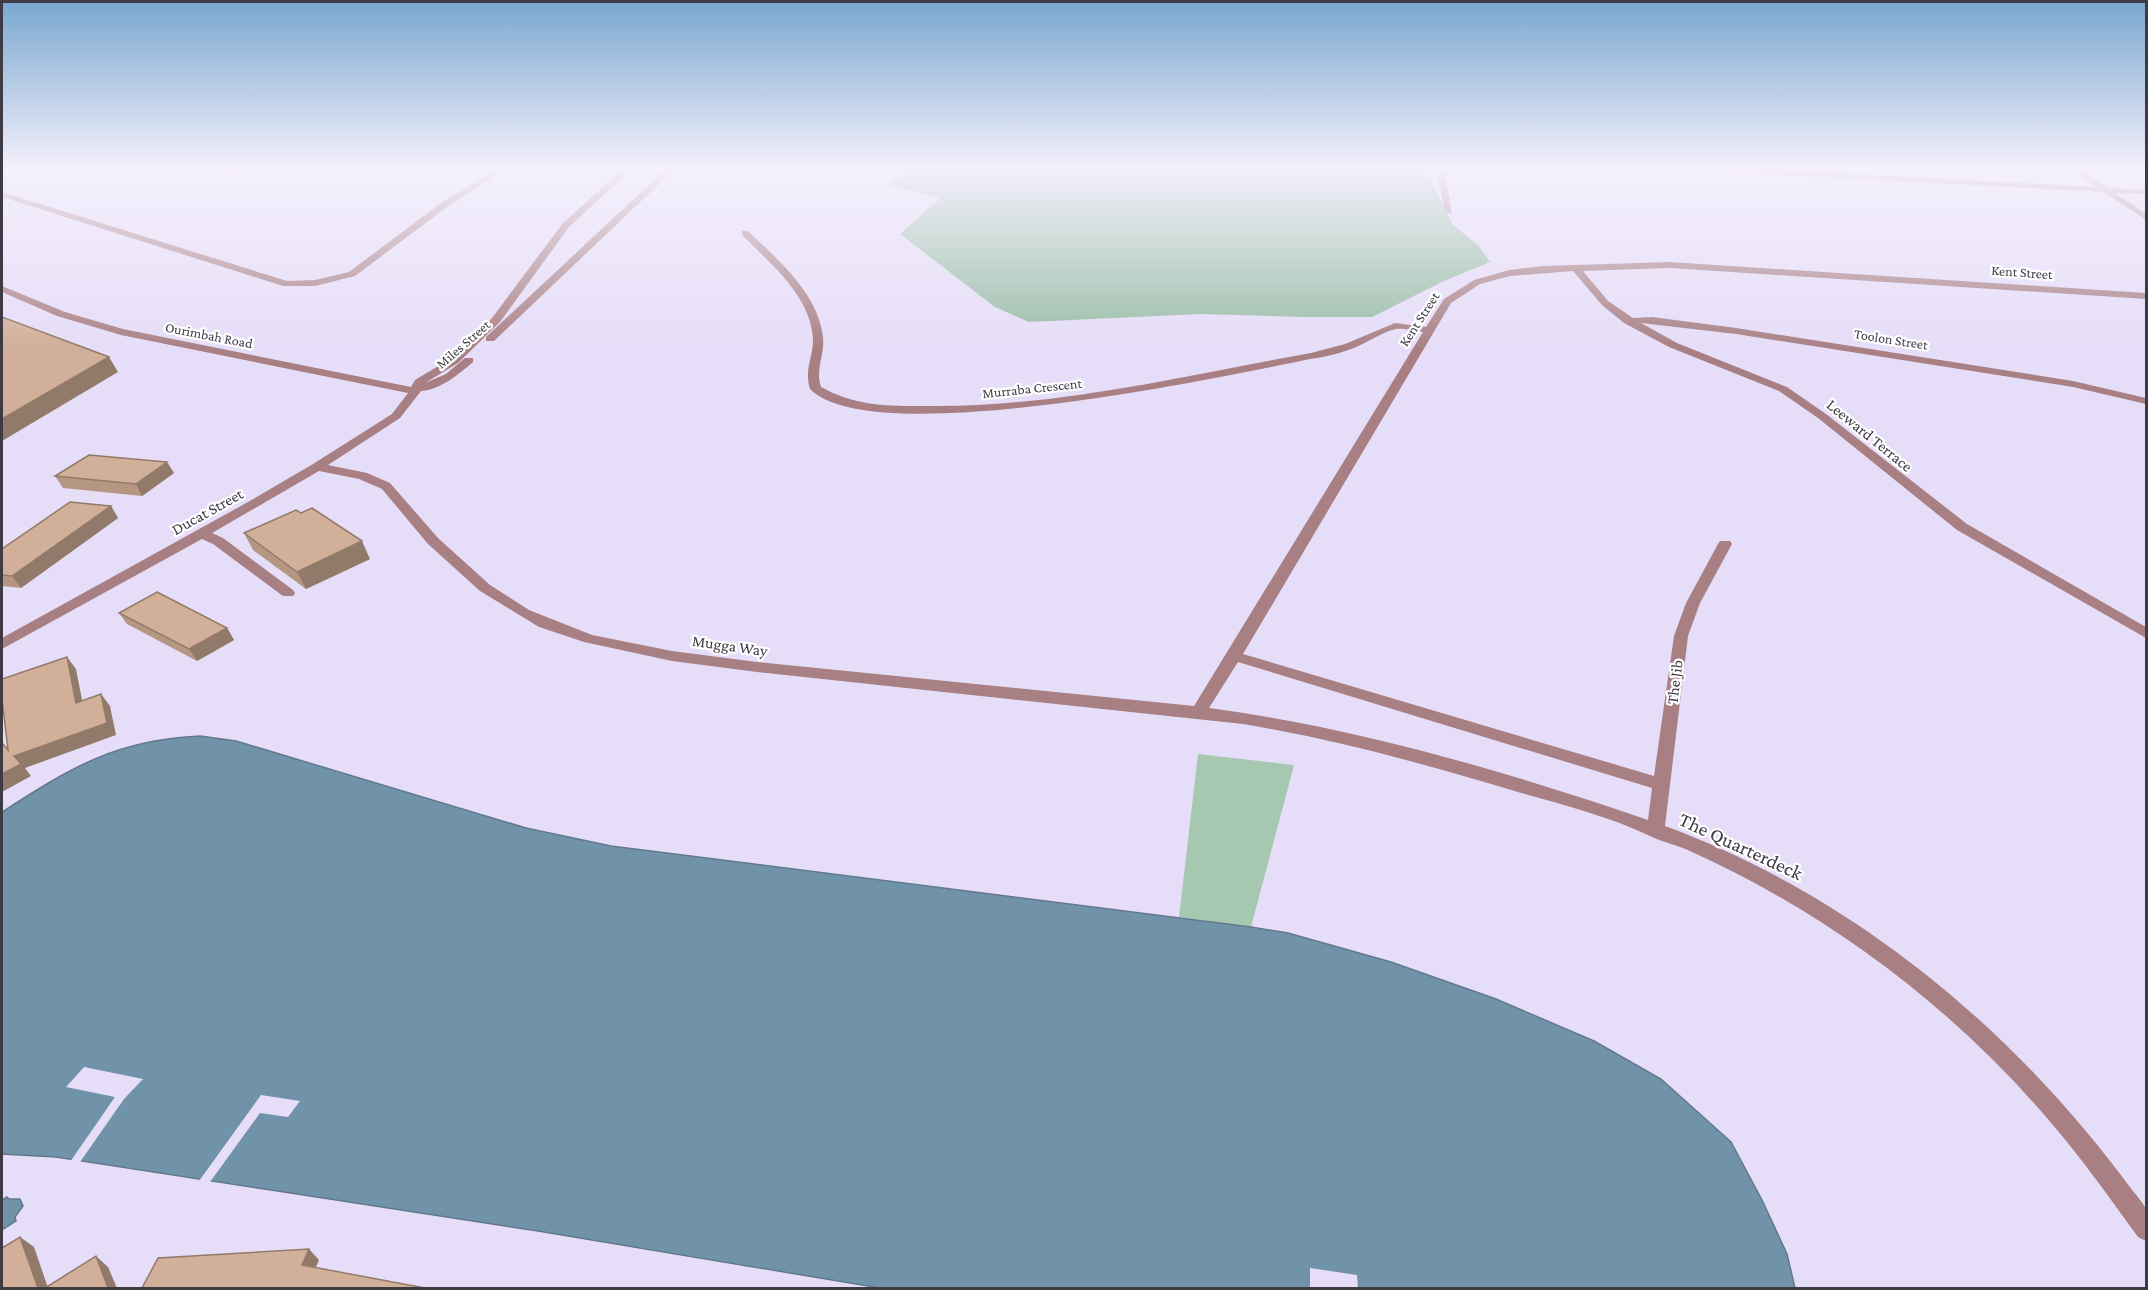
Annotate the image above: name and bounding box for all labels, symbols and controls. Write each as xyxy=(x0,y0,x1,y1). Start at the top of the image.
street label: Kent Street xyxy=(1991,262,2054,282)
street label: Kent Street xyxy=(1396,289,1443,349)
street label: Miles Street xyxy=(433,316,493,372)
street label: Ourimbah Road xyxy=(164,319,255,351)
street label: Toolon Street xyxy=(1853,325,1929,353)
street label: Murraba Crescent xyxy=(981,375,1083,401)
street label: Leeward Terrace xyxy=(1824,396,1916,475)
street label: Ducat Street xyxy=(169,485,247,538)
street label: Mugga Way xyxy=(691,632,769,660)
street label: The Jib xyxy=(1663,659,1687,705)
street label: The Quarterdeck xyxy=(1676,808,1807,884)

